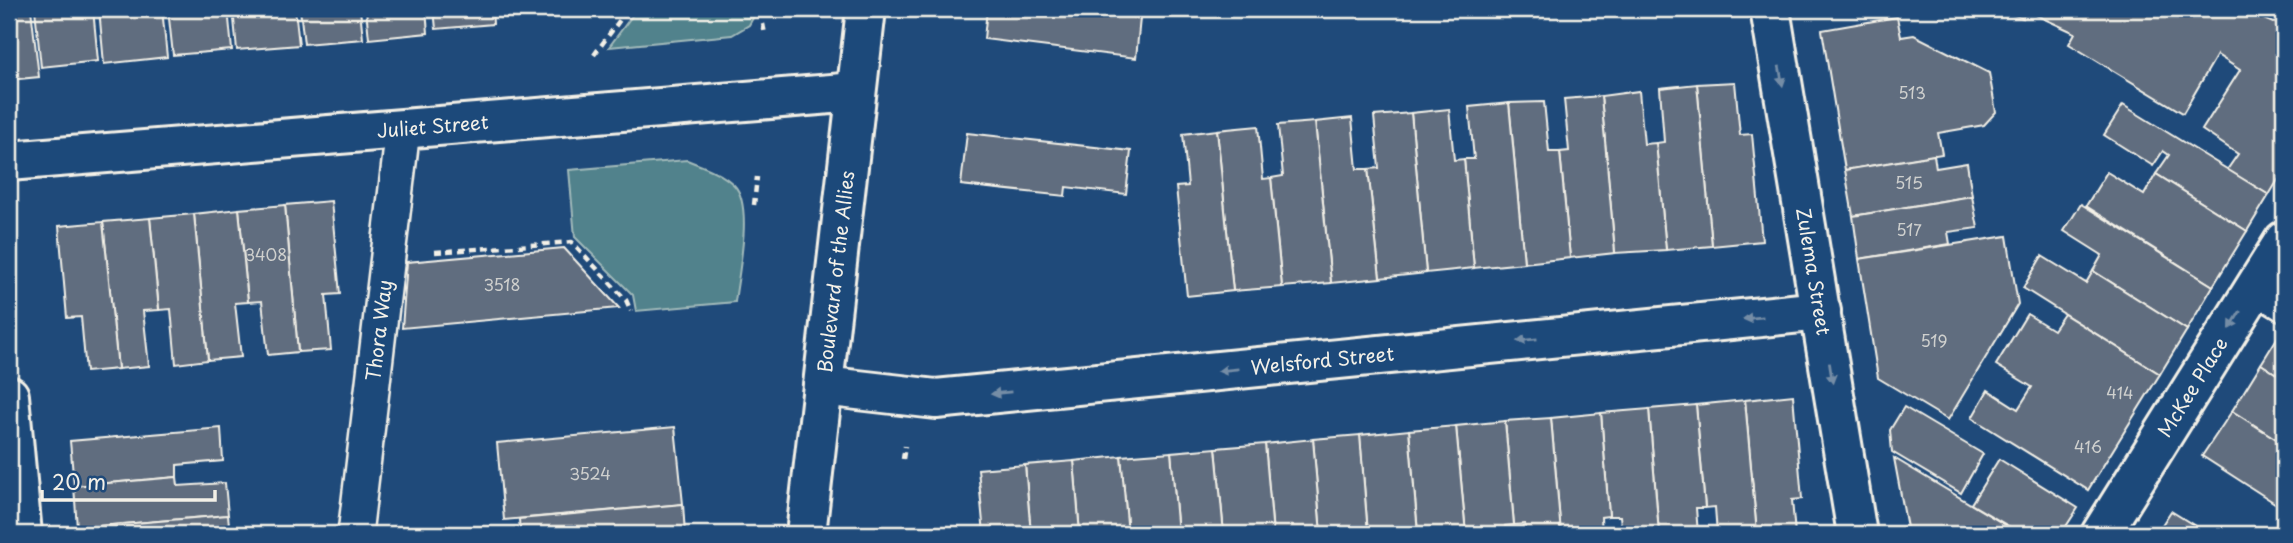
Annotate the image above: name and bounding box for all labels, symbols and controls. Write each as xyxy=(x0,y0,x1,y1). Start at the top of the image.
one-way arrow xyxy=(1776,65,1787,87)
house number: 513 xyxy=(1898,80,1926,104)
street label: Juliet Street xyxy=(376,107,490,144)
street label: Boulevard of the Allies xyxy=(810,169,860,374)
house number: 515 xyxy=(1895,170,1923,194)
street label: Zulema Street xyxy=(1790,205,1839,337)
house number: 517 xyxy=(1896,217,1922,241)
house number: 3408 xyxy=(245,242,287,266)
house number: 3518 xyxy=(483,272,521,296)
street label: Thora Way xyxy=(358,278,398,383)
one-way arrow xyxy=(2229,310,2242,329)
one-way arrow xyxy=(1742,313,1764,324)
house number: 519 xyxy=(1920,328,1948,352)
street label: McKee Place xyxy=(2150,331,2234,442)
one-way arrow xyxy=(1516,335,1538,346)
street label: Welsford Street xyxy=(1249,339,1395,381)
one-way arrow xyxy=(1826,362,1837,384)
one-way arrow xyxy=(1216,365,1238,376)
house number: 414 xyxy=(2106,380,2134,404)
one-way arrow xyxy=(990,387,1012,398)
house number: 416 xyxy=(2074,434,2102,458)
scale bar xyxy=(42,459,215,503)
house number: 3524 xyxy=(569,461,611,485)
text: 20 m xyxy=(52,465,106,497)

